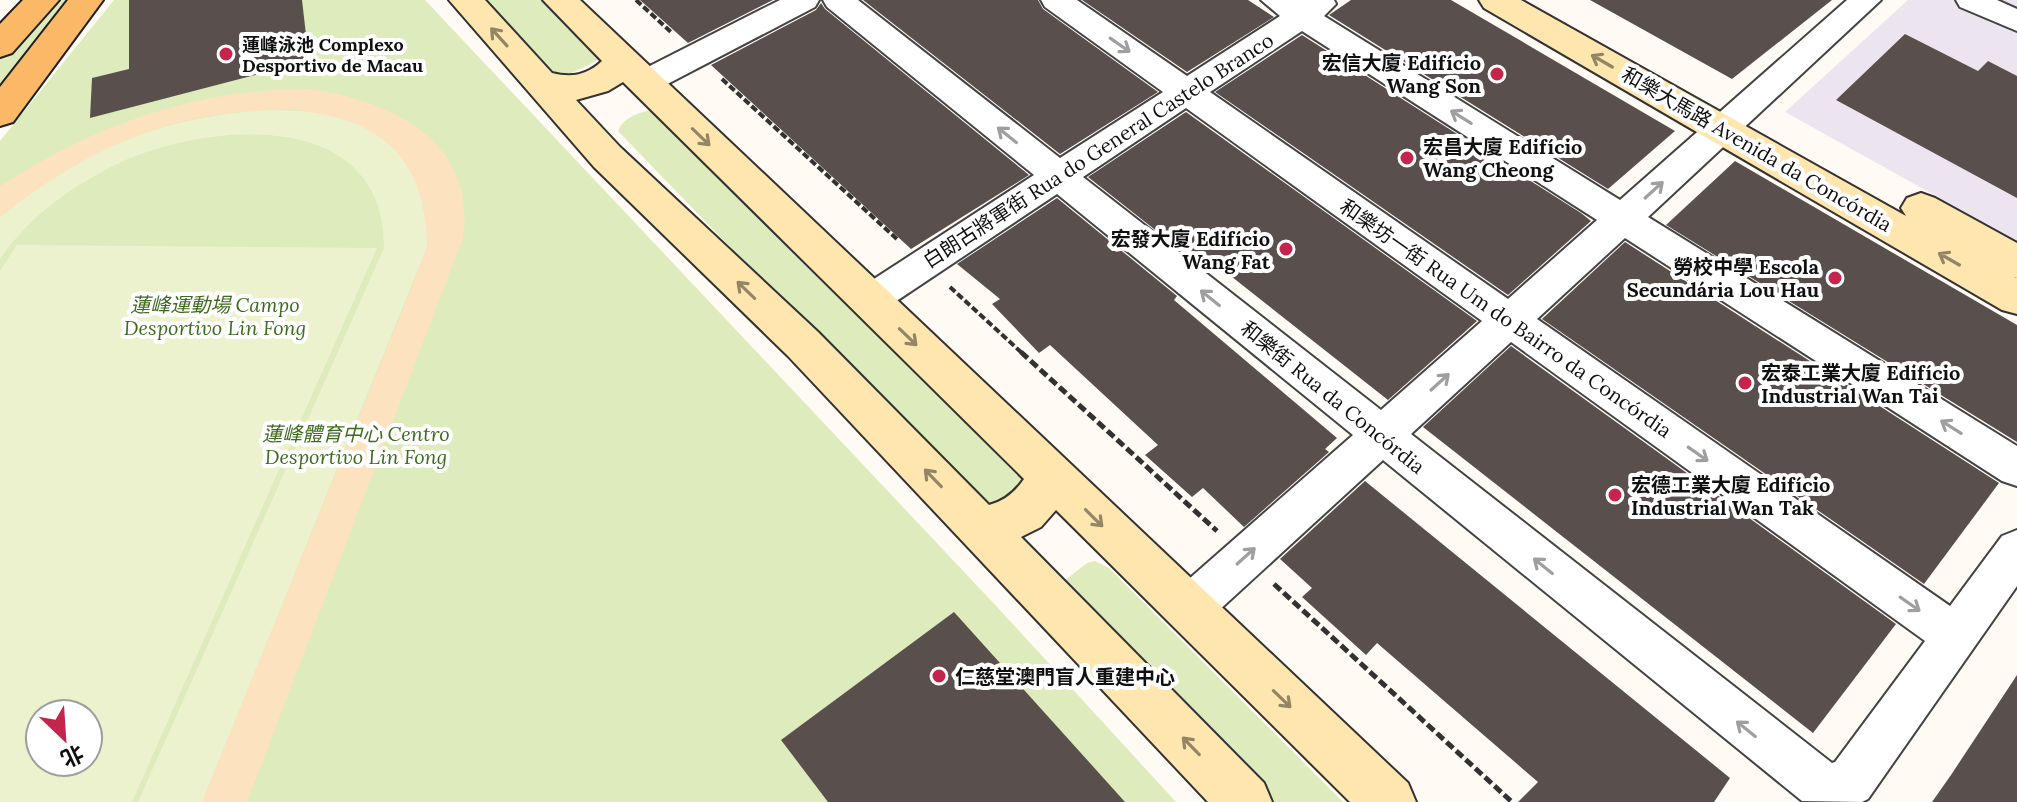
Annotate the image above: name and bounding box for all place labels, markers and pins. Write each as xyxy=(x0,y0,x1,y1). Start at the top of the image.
place label: 蓮峰泳池 Complexo Desportivo de Macau xyxy=(242,33,423,77)
marker: 蓮峰泳池 Complexo Desportivo de Macau xyxy=(217,45,235,63)
place label: 宏信大廈 Edifício Wang Son xyxy=(1322,50,1481,98)
marker: 宏信大廈 Edifício Wang Son xyxy=(1488,65,1506,83)
place label: 宏昌大廈 Edifício Wang Cheong xyxy=(1423,134,1582,182)
marker: 宏昌大廈 Edifício Wang Cheong xyxy=(1398,149,1416,167)
place label: 宏發大廈 Edifício Wang Fat xyxy=(1111,226,1271,274)
marker: 宏發大廈 Edifício Wang Fat xyxy=(1277,240,1295,258)
place label: 勞校中學 Escola Secundária Lou Hau xyxy=(1627,254,1820,302)
marker: 勞校中學 Escola Secundária Lou Hau xyxy=(1826,269,1844,287)
place label: 宏泰工業大廈 Edifício Industrial Wan Tai xyxy=(1761,360,1960,408)
marker: 宏泰工業大廈 Edifício Industrial Wan Tai xyxy=(1736,374,1754,392)
place label: 宏德工業大廈 Edifício Industrial Wan Tak xyxy=(1631,472,1830,520)
marker: 宏德工業大廈 Edifício Industrial Wan Tak xyxy=(1606,486,1624,504)
place label: 仁慈堂澳門盲人重建中心 xyxy=(955,664,1175,689)
marker: 仁慈堂澳門盲人重建中心 xyxy=(930,667,948,685)

